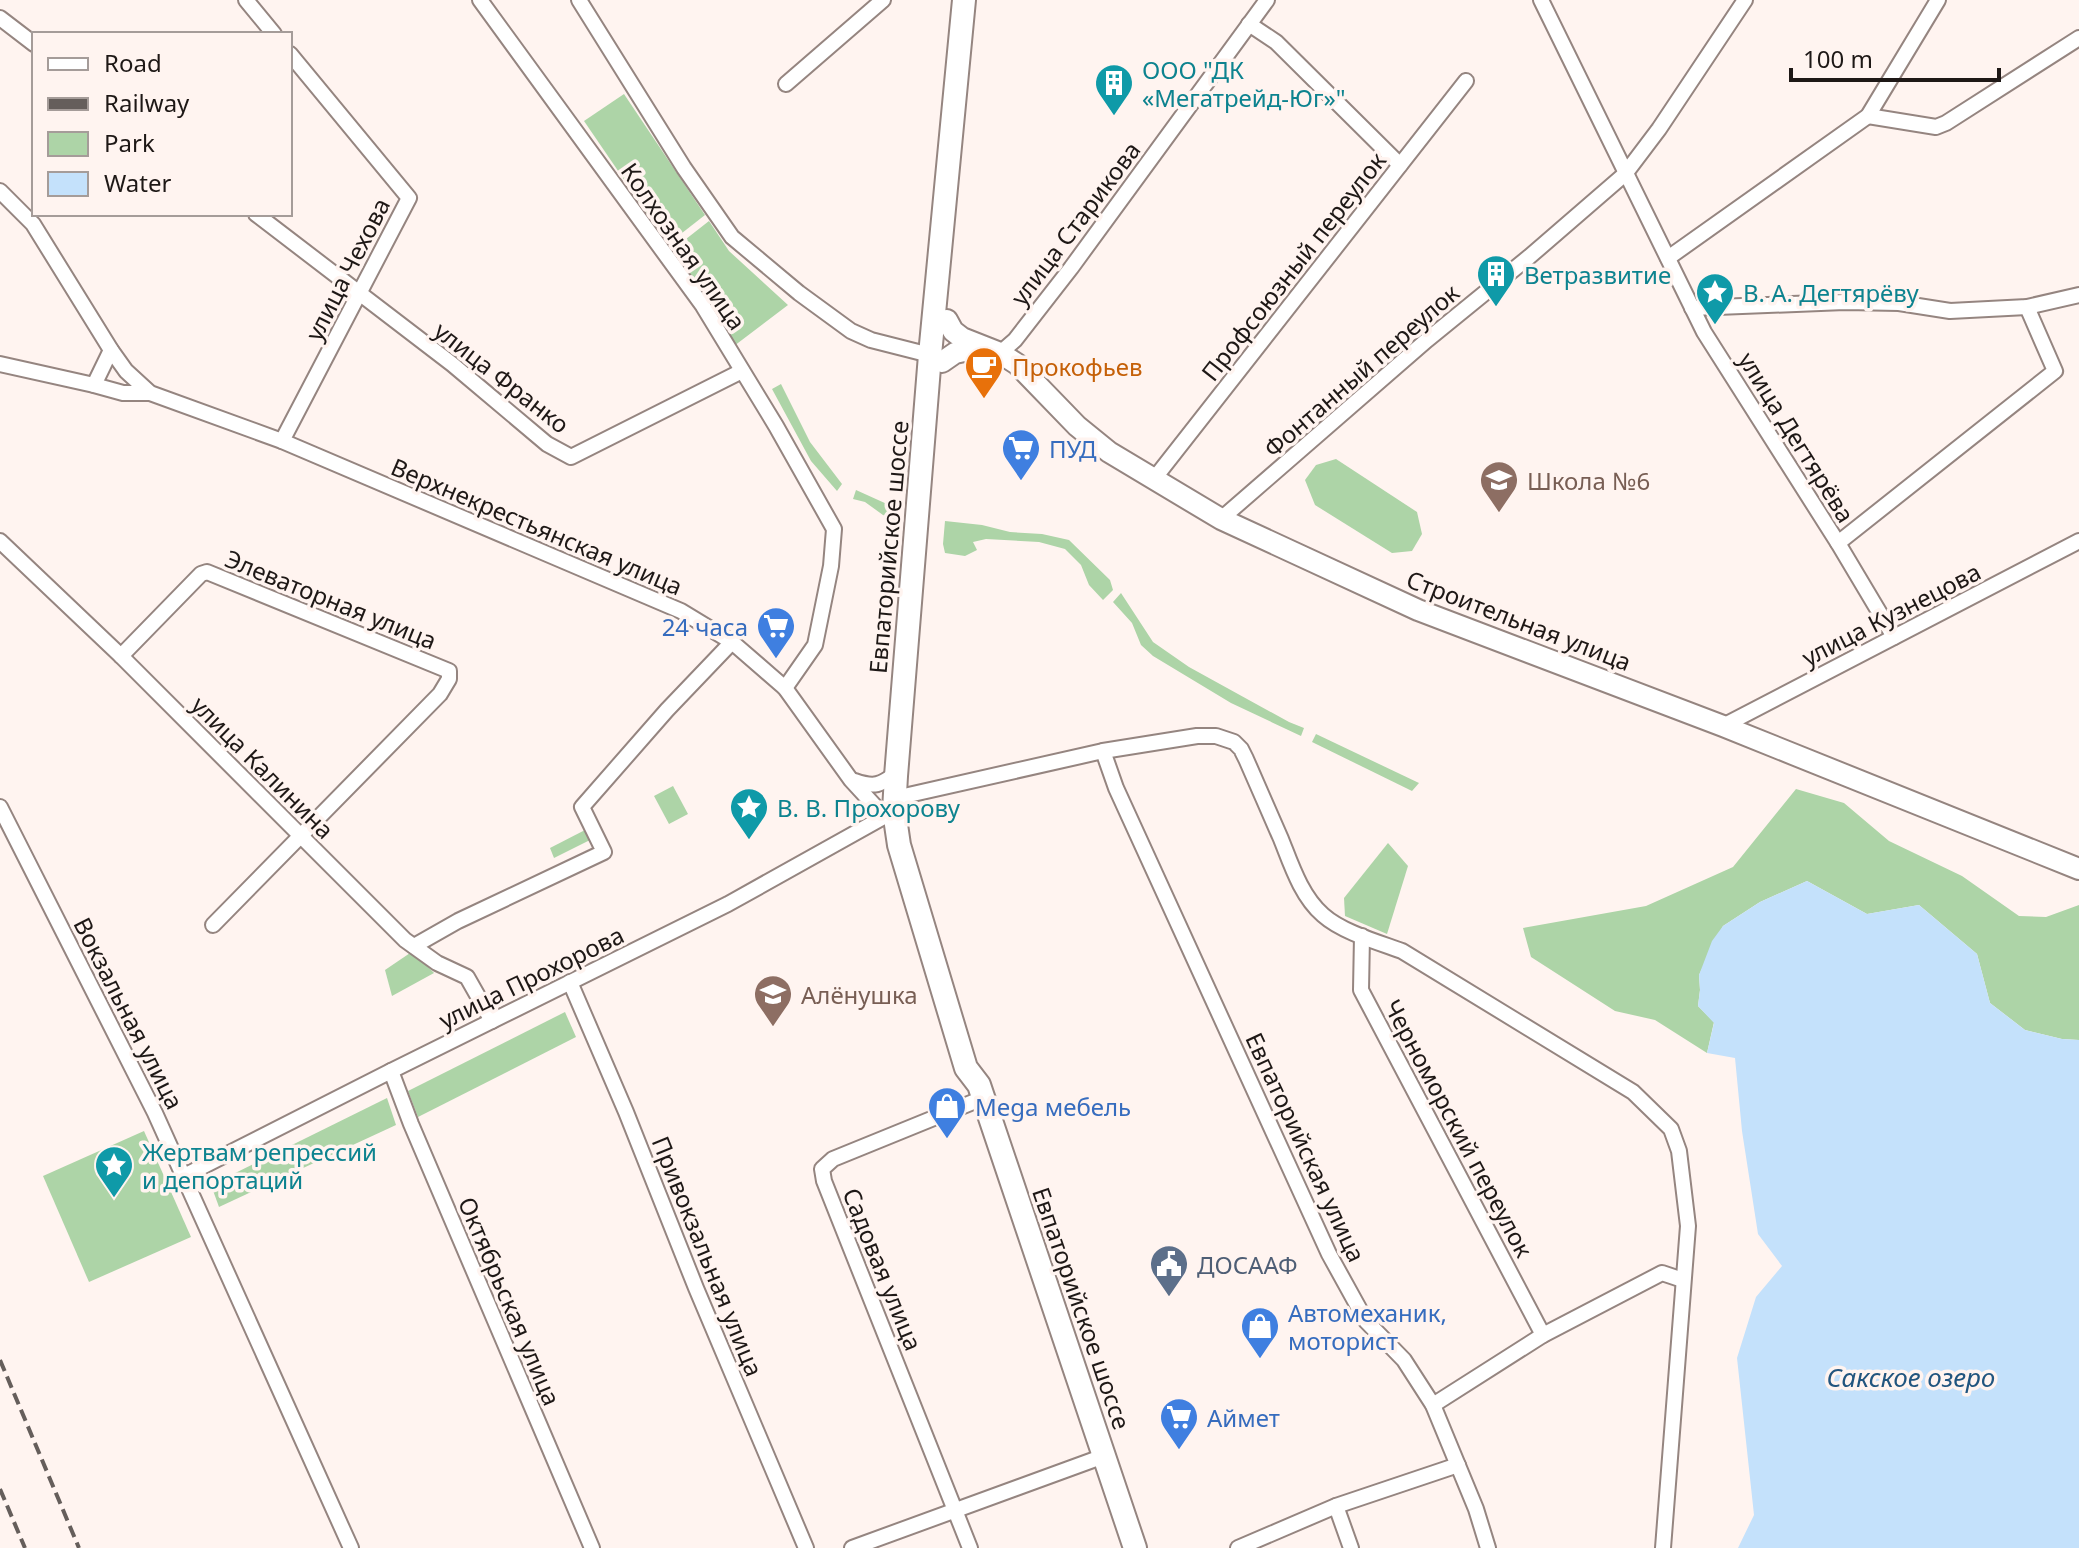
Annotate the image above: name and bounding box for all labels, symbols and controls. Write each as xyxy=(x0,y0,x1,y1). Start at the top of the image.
legend xyxy=(32,32,292,216)
scale bar xyxy=(1791,32,1999,82)
text: 100 m xyxy=(1803,42,1873,75)
text: Road xyxy=(104,46,162,79)
place label: ООО "ДК «Мегатрейд-Юг»" xyxy=(1142,53,1346,114)
building icon: ООО "ДК «Мегатрейд-Юг»" xyxy=(1093,62,1135,117)
text: Railway xyxy=(104,86,190,119)
text: Park xyxy=(104,126,155,159)
street label: улица Старикова xyxy=(1003,134,1147,312)
street label: Профсоюзный переулок xyxy=(1193,145,1393,387)
street label: Колхозная улица xyxy=(614,156,754,336)
text: Water xyxy=(104,166,172,199)
street label: улица Чехова xyxy=(297,192,397,346)
building icon: Ветразвитие xyxy=(1475,253,1517,308)
place label: Ветразвитие xyxy=(1524,258,1671,291)
place icon: В. А. Дегтярёву xyxy=(1694,271,1736,326)
street label: Фонтанный переулок xyxy=(1256,276,1466,464)
place label: В. А. Дегтярёву xyxy=(1743,276,1920,309)
street label: улица Франко xyxy=(428,314,576,440)
cafe icon: Прокофьев xyxy=(963,345,1005,400)
street label: улица Дегтярёва xyxy=(1731,345,1863,529)
place label: Прокофьев xyxy=(1012,350,1143,383)
street label: Евпаторийское шоссе xyxy=(860,419,916,675)
supermarket icon: ПУД xyxy=(1000,427,1042,482)
place label: ПУД xyxy=(1049,432,1097,465)
street label: Верхнекрестьянская улица xyxy=(386,450,688,602)
school or university icon: Школа №6 xyxy=(1478,459,1520,514)
place label: Школа №6 xyxy=(1527,464,1650,497)
street label: Элеваторная улица xyxy=(220,542,442,656)
street label: улица Кузнецова xyxy=(1796,555,1986,673)
street label: Строительная улица xyxy=(1402,562,1636,678)
supermarket icon: 24 часа xyxy=(755,605,797,660)
place label: 24 часа xyxy=(662,610,748,643)
street label: улица Калинина xyxy=(184,688,342,846)
place icon: В. В. Прохорову xyxy=(728,786,770,841)
place label: В. В. Прохорову xyxy=(777,791,961,824)
street label: Вокзальная улица xyxy=(66,911,192,1115)
street label: улица Прохорова xyxy=(433,918,629,1036)
school or university icon: Алёнушка xyxy=(752,973,794,1028)
place label: Алёнушка xyxy=(801,978,918,1011)
street label: Черноморский переулок xyxy=(1377,993,1541,1263)
street label: Евпаторийская улица xyxy=(1238,1027,1374,1267)
shop icon: Mega мебель xyxy=(926,1085,968,1140)
place label: Mega мебель xyxy=(975,1090,1131,1123)
street label: Привокзальная улица xyxy=(645,1131,771,1381)
place label: Жертвам репрессий и депортаций xyxy=(142,1135,377,1196)
place icon: Жертвам репрессий и депортаций xyxy=(93,1144,135,1199)
street label: Садовая улица xyxy=(835,1183,931,1355)
street label: Евпаторийское шоссе xyxy=(1025,1183,1139,1433)
street label: Октябрьская улица xyxy=(451,1192,569,1410)
public building icon: ДОСААФ xyxy=(1148,1243,1190,1298)
place label: ДОСААФ xyxy=(1197,1248,1298,1281)
place label: Автомеханик, моторист xyxy=(1288,1296,1447,1357)
shop icon: Автомеханик, моторист xyxy=(1239,1305,1281,1360)
water label: Сакское озеро xyxy=(1827,1359,1995,1395)
supermarket icon: Аймет xyxy=(1158,1396,1200,1451)
place label: Аймет xyxy=(1207,1401,1280,1434)

